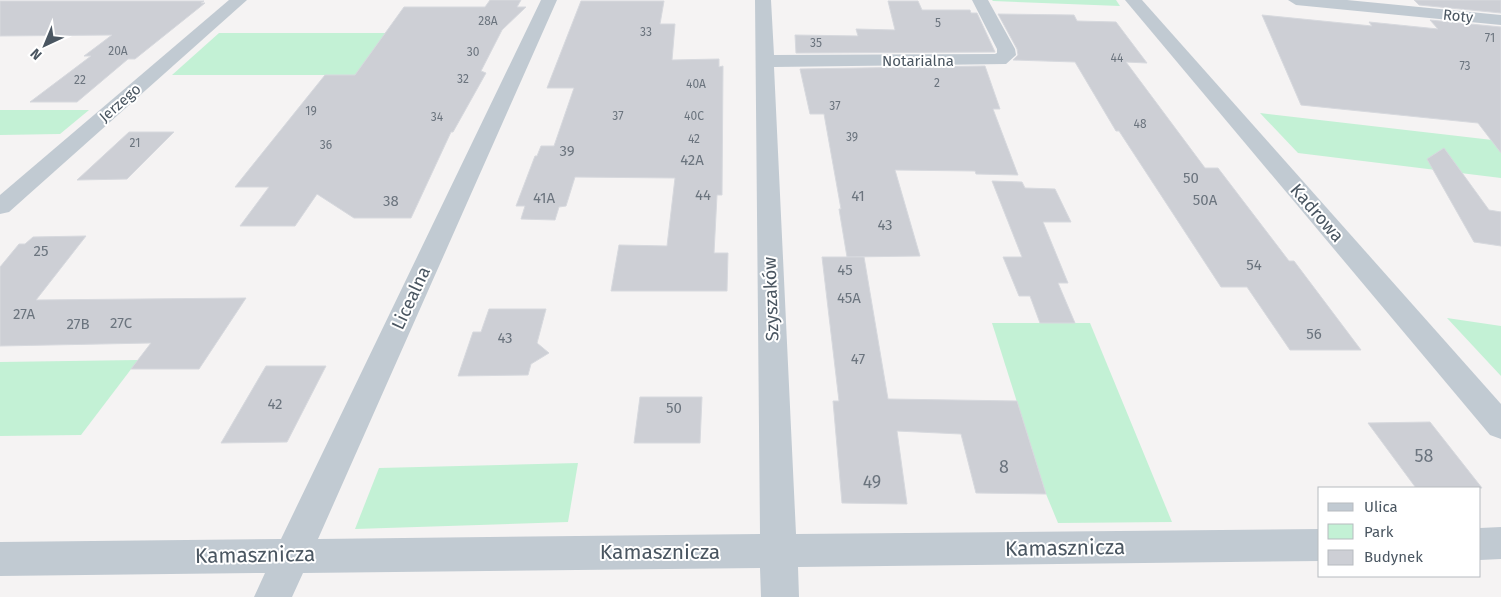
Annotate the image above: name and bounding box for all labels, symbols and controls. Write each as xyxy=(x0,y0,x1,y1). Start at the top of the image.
street label: Roty xyxy=(1442,5,1475,27)
house number: 28A xyxy=(478,14,498,28)
house number: 5 xyxy=(935,16,941,30)
north arrow xyxy=(20,20,70,70)
house number: 33 xyxy=(640,25,652,39)
house number: 71 xyxy=(1485,31,1495,45)
house number: 35 xyxy=(810,36,822,50)
house number: 20A xyxy=(108,44,128,58)
text: N xyxy=(27,45,46,63)
house number: 30 xyxy=(467,45,480,59)
house number: 44 xyxy=(1111,51,1124,65)
street label: Notarialna xyxy=(882,52,954,70)
house number: 73 xyxy=(1459,59,1471,73)
house number: 32 xyxy=(457,72,469,86)
house number: 22 xyxy=(74,73,86,87)
house number: 2 xyxy=(934,76,940,90)
house number: 40A xyxy=(686,77,706,91)
street label: Jerzego xyxy=(95,80,145,126)
house number: 37 xyxy=(829,99,841,113)
house number: 19 xyxy=(305,104,317,118)
house number: 37 xyxy=(612,109,624,123)
house number: 40C xyxy=(684,109,704,123)
house number: 34 xyxy=(431,110,444,124)
house number: 48 xyxy=(1134,117,1147,131)
house number: 39 xyxy=(846,130,858,144)
house number: 42 xyxy=(688,132,700,146)
house number: 21 xyxy=(130,136,140,150)
house number: 36 xyxy=(320,138,332,152)
house number: 39 xyxy=(559,142,575,160)
house number: 42A xyxy=(680,151,704,169)
house number: 50 xyxy=(1183,169,1199,187)
street label: Kadrowa xyxy=(1286,179,1348,247)
house number: 44 xyxy=(695,186,711,204)
house number: 41 xyxy=(851,187,865,205)
house number: 41A xyxy=(533,189,556,207)
house number: 50A xyxy=(1193,191,1218,209)
house number: 38 xyxy=(383,192,399,210)
house number: 43 xyxy=(877,216,893,234)
house number: 25 xyxy=(34,242,48,260)
street label: Szyszaków xyxy=(759,256,783,342)
house number: 54 xyxy=(1246,256,1262,274)
house number: 45 xyxy=(837,261,853,279)
street label: Licealna xyxy=(387,263,435,333)
house number: 45A xyxy=(837,289,861,307)
house number: 27A xyxy=(13,305,35,323)
house number: 27C xyxy=(110,314,133,332)
house number: 27B xyxy=(66,315,90,333)
house number: 56 xyxy=(1306,325,1322,343)
house number: 43 xyxy=(497,329,513,347)
house number: 47 xyxy=(851,350,865,368)
house number: 42 xyxy=(267,395,283,413)
house number: 50 xyxy=(666,399,682,417)
house number: 58 xyxy=(1415,445,1434,467)
house number: 8 xyxy=(999,456,1009,478)
house number: 49 xyxy=(863,471,881,493)
legend xyxy=(1318,487,1481,577)
text: Ulica xyxy=(1364,498,1398,516)
text: Park xyxy=(1364,523,1394,541)
street label: Kamasznicza xyxy=(1005,534,1125,562)
street label: Kamasznicza xyxy=(600,539,720,565)
street label: Kamasznicza xyxy=(195,541,315,569)
text: Budynek xyxy=(1364,548,1423,566)

